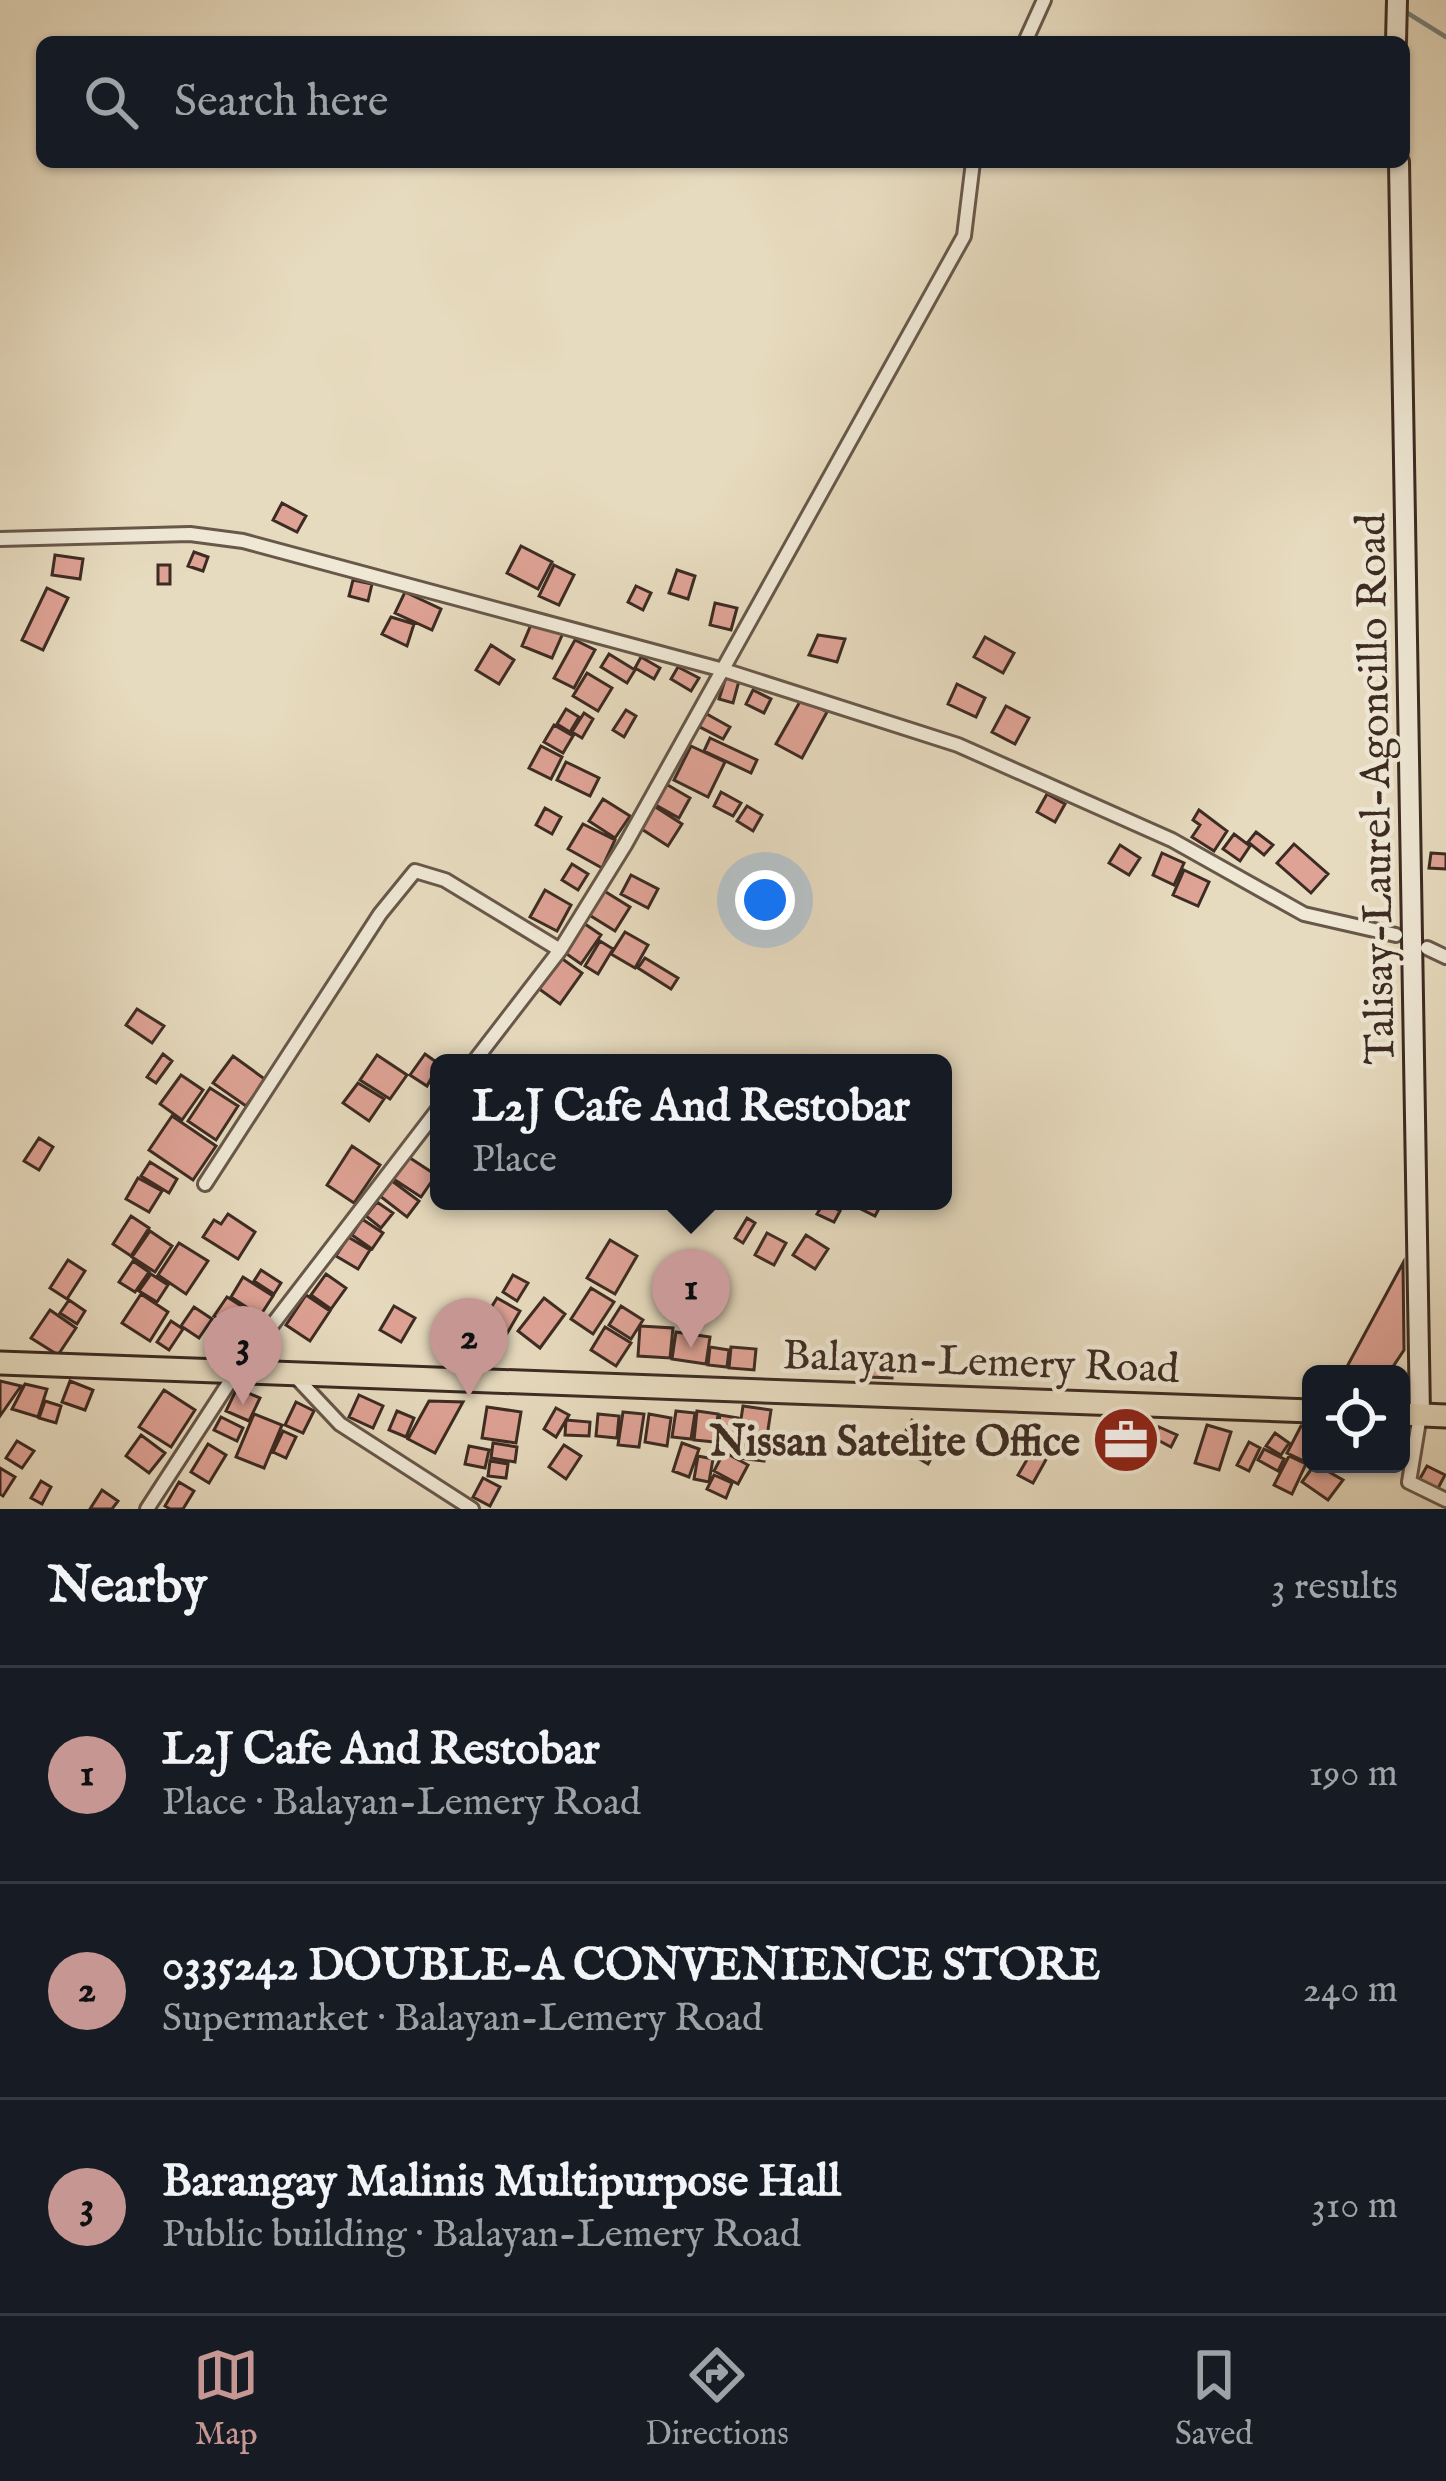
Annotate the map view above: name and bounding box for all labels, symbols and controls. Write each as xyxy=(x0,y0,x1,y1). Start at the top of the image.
search box xyxy=(36,36,1410,168)
icon: search xyxy=(78,69,144,135)
text: Search here xyxy=(174,74,388,131)
street label: Talisay-Laurel-Agoncillo Road xyxy=(1346,512,1409,1065)
your location xyxy=(735,870,795,930)
popup xyxy=(430,1054,952,1210)
text: L2J Cafe And Restobar xyxy=(472,1079,910,1136)
text: Place xyxy=(472,1136,557,1185)
pin: 1 xyxy=(652,1249,730,1348)
pin: 2 xyxy=(430,1298,508,1397)
pin: 3 xyxy=(204,1306,282,1405)
street label: Balayan-Lemery Road xyxy=(782,1330,1181,1397)
map controls xyxy=(1302,1365,1410,1473)
button: locate xyxy=(1302,1365,1410,1473)
office icon: Nissan Satelite Office xyxy=(1091,1405,1161,1475)
place label: Nissan Satelite Office xyxy=(709,1417,1080,1470)
text: Nearby xyxy=(48,1555,207,1620)
text: 3 results xyxy=(1271,1563,1398,1612)
text: L2J Cafe And Restobar xyxy=(162,1722,600,1779)
text: 1 xyxy=(80,1750,94,1799)
text: 190 m xyxy=(1309,1750,1398,1799)
text: Place · Balayan-Lemery Road xyxy=(162,1779,641,1828)
text: 0335242 DOUBLE-A CONVENIENCE STORE xyxy=(162,1938,1100,1995)
text: 2 xyxy=(78,1966,96,2015)
text: 240 m xyxy=(1303,1966,1398,2015)
text: Supermarket · Balayan-Lemery Road xyxy=(162,1995,763,2044)
text: Barangay Malinis Multipurpose Hall xyxy=(162,2154,841,2211)
text: 3 xyxy=(80,2182,94,2231)
text: 310 m xyxy=(1311,2182,1398,2231)
text: Public building · Balayan-Lemery Road xyxy=(162,2211,801,2260)
tab: Map xyxy=(193,2342,259,2456)
tab: Directions xyxy=(645,2342,789,2456)
tab: Saved xyxy=(1175,2342,1253,2456)

